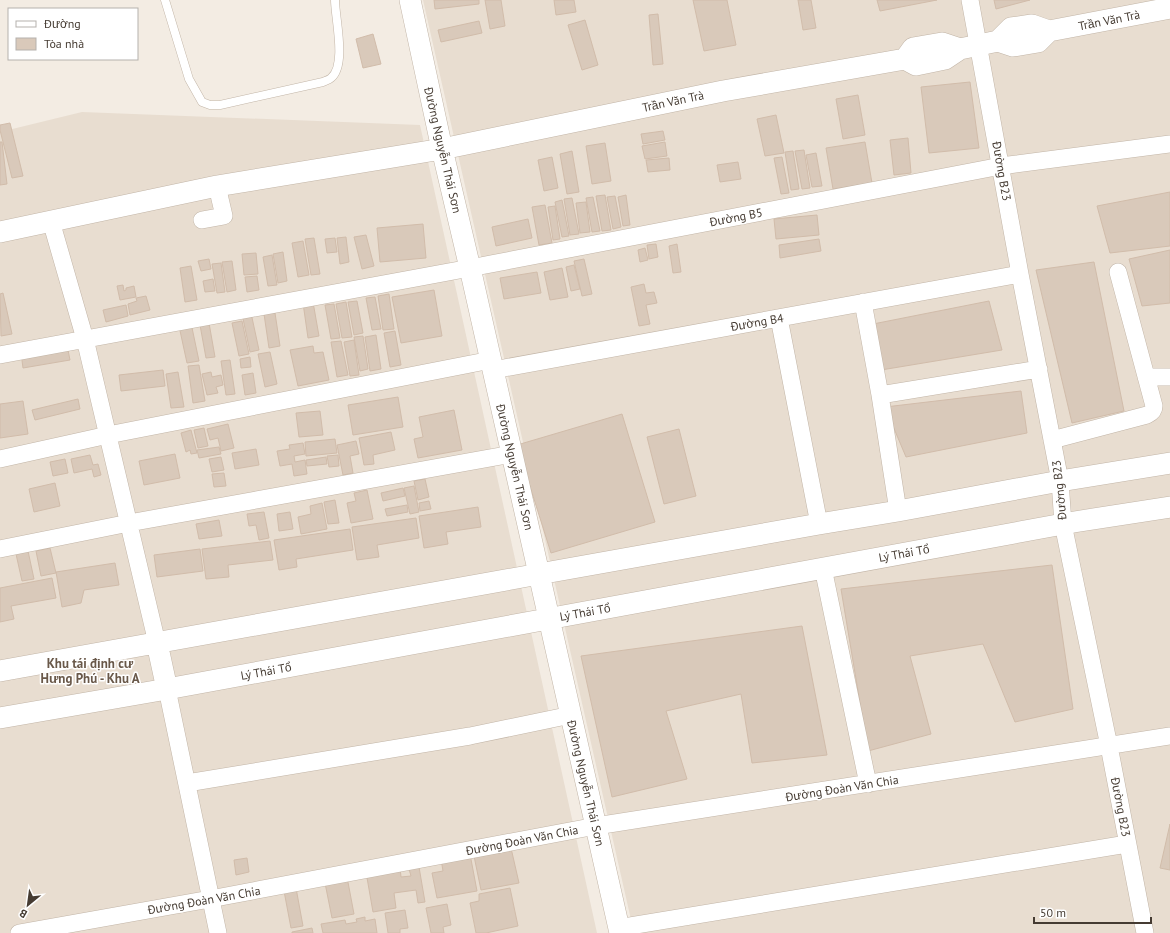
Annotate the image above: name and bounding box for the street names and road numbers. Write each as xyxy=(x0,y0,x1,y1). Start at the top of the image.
street label: Trần Văn Trà xyxy=(1077,7,1141,33)
street label: Đường Nguyễn Thái Sơn xyxy=(421,84,465,215)
street label: Trần Văn Trà xyxy=(641,87,705,115)
street label: Đường B23 xyxy=(989,139,1015,202)
street label: Đường B5 xyxy=(707,205,764,230)
street label: Đường B4 xyxy=(728,310,785,334)
street label: Đường Nguyễn Thái Sơn xyxy=(493,401,537,532)
street label: Đường B23 xyxy=(1048,459,1070,522)
street label: Lý Thái Tổ xyxy=(877,541,931,565)
street label: Lý Thái Tổ xyxy=(558,600,612,624)
street label: Lý Thái Tổ xyxy=(239,659,293,683)
street label: Đường Nguyễn Thái Sơn xyxy=(564,717,608,848)
street label: Đường Đoàn Văn Chia xyxy=(783,772,900,805)
street label: Đường B23 xyxy=(1108,775,1134,838)
street label: Đường Đoàn Văn Chia xyxy=(463,822,580,858)
street label: Đường Đoàn Văn Chia xyxy=(145,883,262,917)

